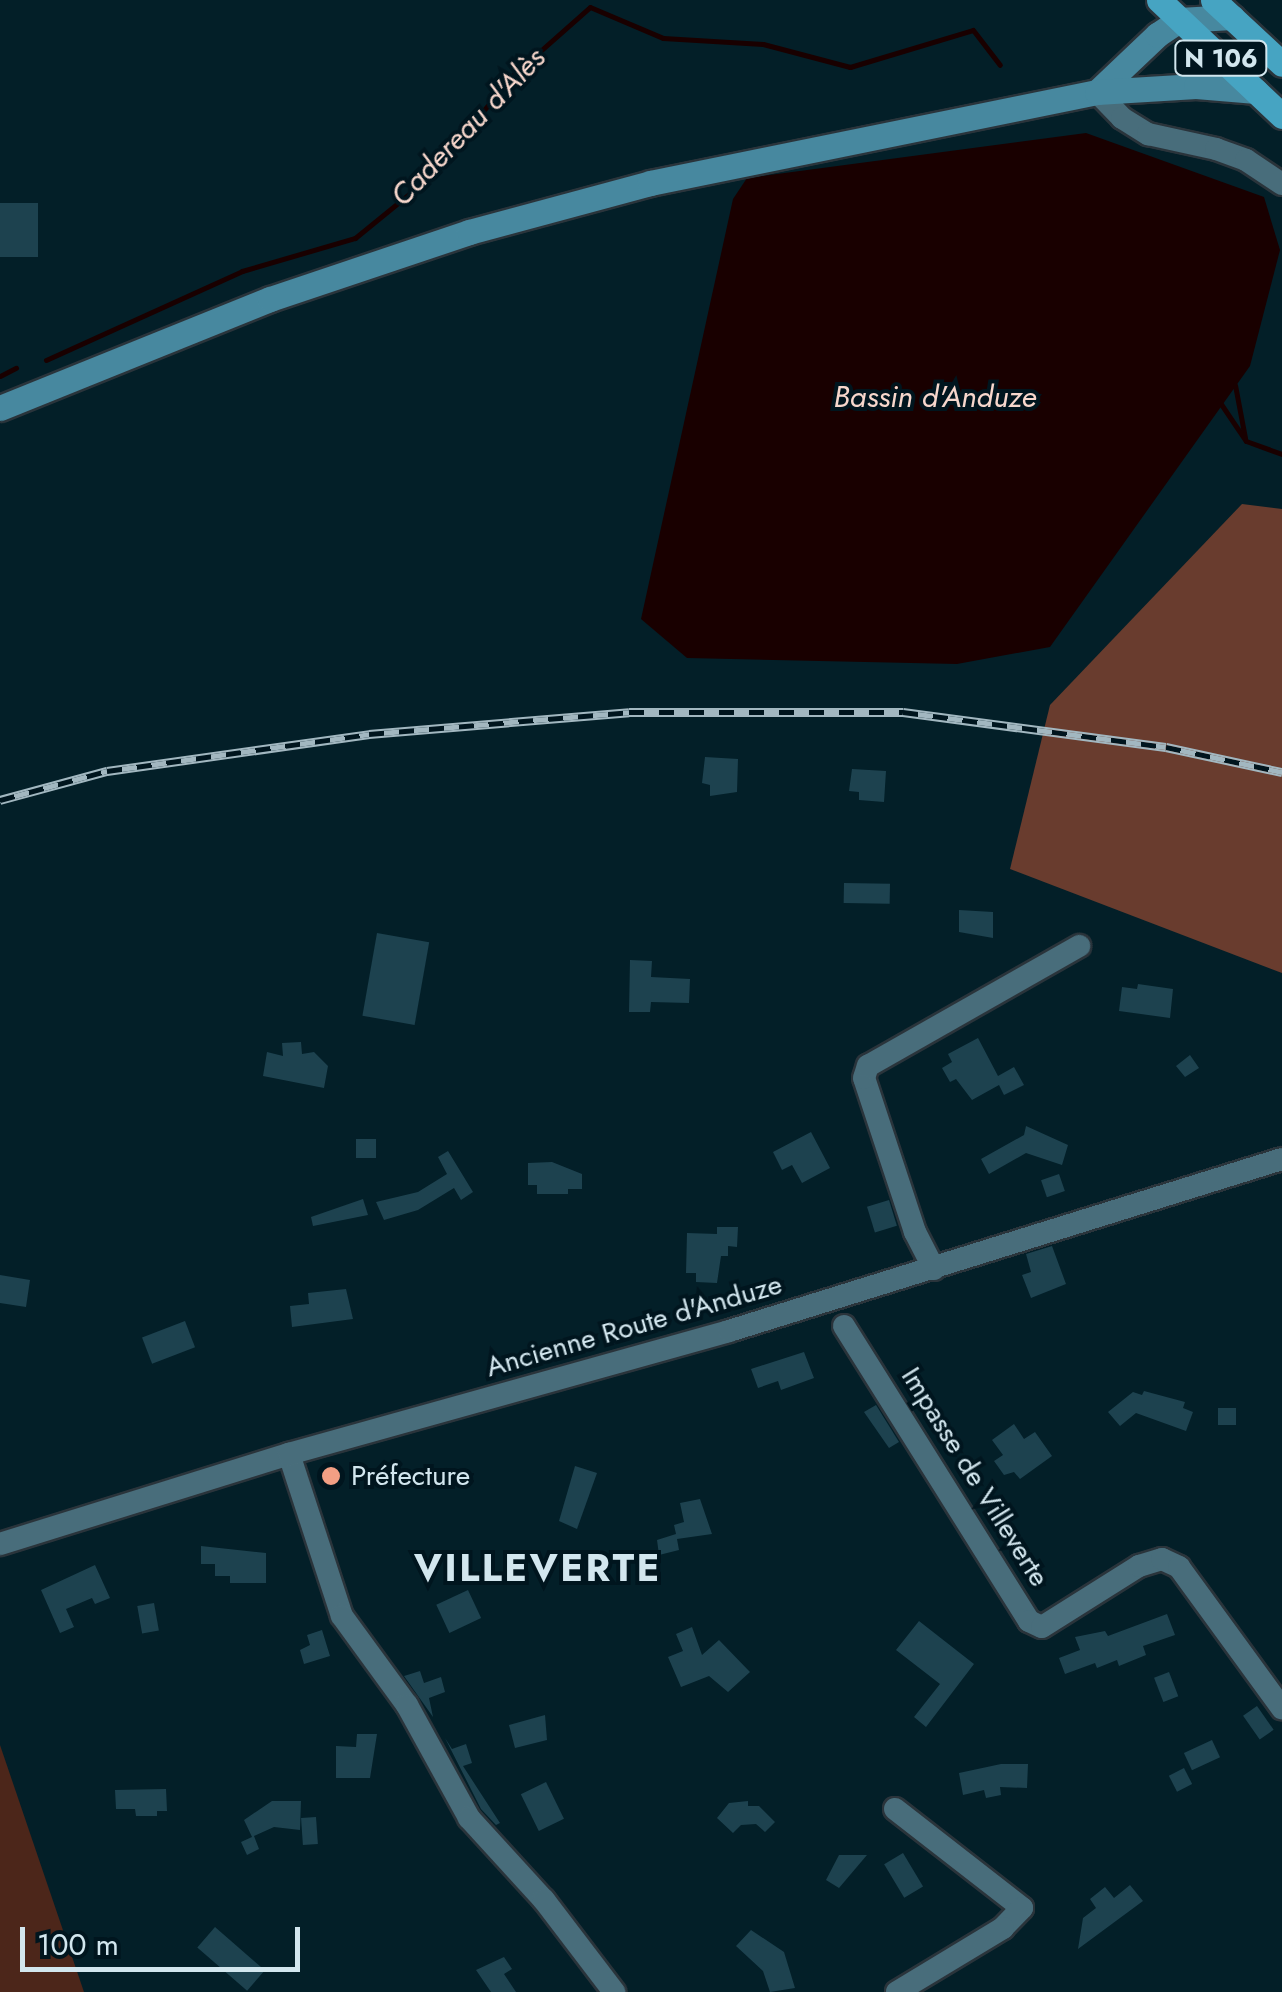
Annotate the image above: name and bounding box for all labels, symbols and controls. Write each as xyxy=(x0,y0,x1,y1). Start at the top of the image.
road number: N 106 xyxy=(1174,38,1268,78)
water label: Cadereau d'Alès xyxy=(383,40,553,214)
water label: Bassin d'Anduze xyxy=(834,379,1036,415)
street label: Ancienne Route d'Anduze xyxy=(482,1268,786,1384)
street label: Impasse de Villeverte xyxy=(894,1361,1056,1593)
place label: Préfecture xyxy=(351,1459,470,1493)
marker: Préfecture xyxy=(320,1465,342,1487)
district label: VILLEVERTE xyxy=(414,1545,662,1591)
scale bar xyxy=(25,1907,305,1969)
text: 100 m xyxy=(37,1923,119,1966)

